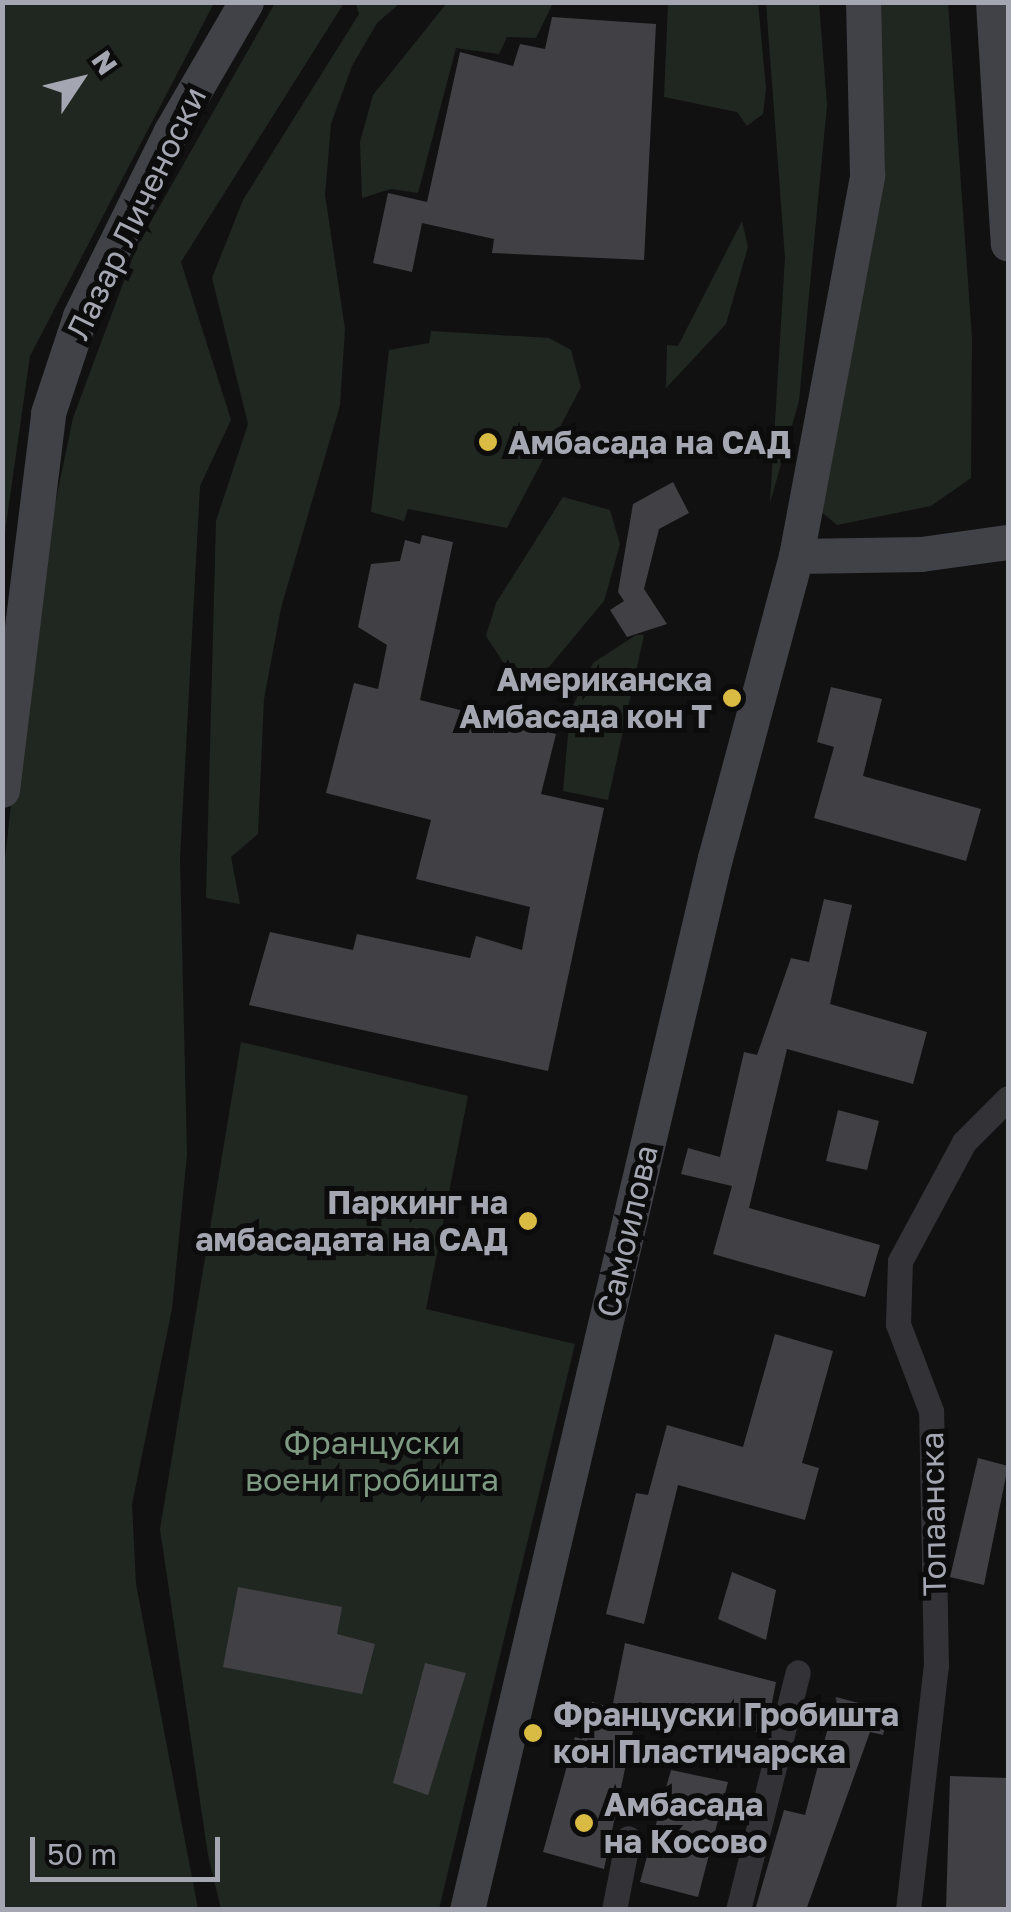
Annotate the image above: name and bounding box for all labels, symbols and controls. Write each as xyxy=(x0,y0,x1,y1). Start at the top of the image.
north arrow xyxy=(30,30,130,130)
text: N xyxy=(85,44,125,81)
street label: Лазар Личеноски xyxy=(58,80,214,346)
place label: Амбасада на САД xyxy=(508,423,791,461)
marker: Амбасада на САД xyxy=(477,431,499,453)
place label: Американска Амбасада кон Т xyxy=(459,661,712,736)
marker: Американска Амбасада кон Т xyxy=(721,687,743,709)
street label: Самоилова xyxy=(589,1141,665,1321)
place label: Паркинг на амбасадата на САД xyxy=(195,1184,508,1259)
marker: Паркинг на амбасадата на САД xyxy=(517,1210,539,1232)
park label: Француски воени гробишта xyxy=(245,1424,499,1499)
street label: Топаанска xyxy=(912,1431,954,1597)
place label: Француски Гробишта кон Пластичарска xyxy=(553,1696,899,1771)
marker: Француски Гробишта кон Пластичарска xyxy=(522,1722,544,1744)
place label: Амбасада на Косово xyxy=(604,1786,768,1861)
marker: Амбасада на Косово xyxy=(573,1812,595,1834)
scale bar xyxy=(35,1817,225,1879)
text: 50 m xyxy=(47,1836,117,1872)

